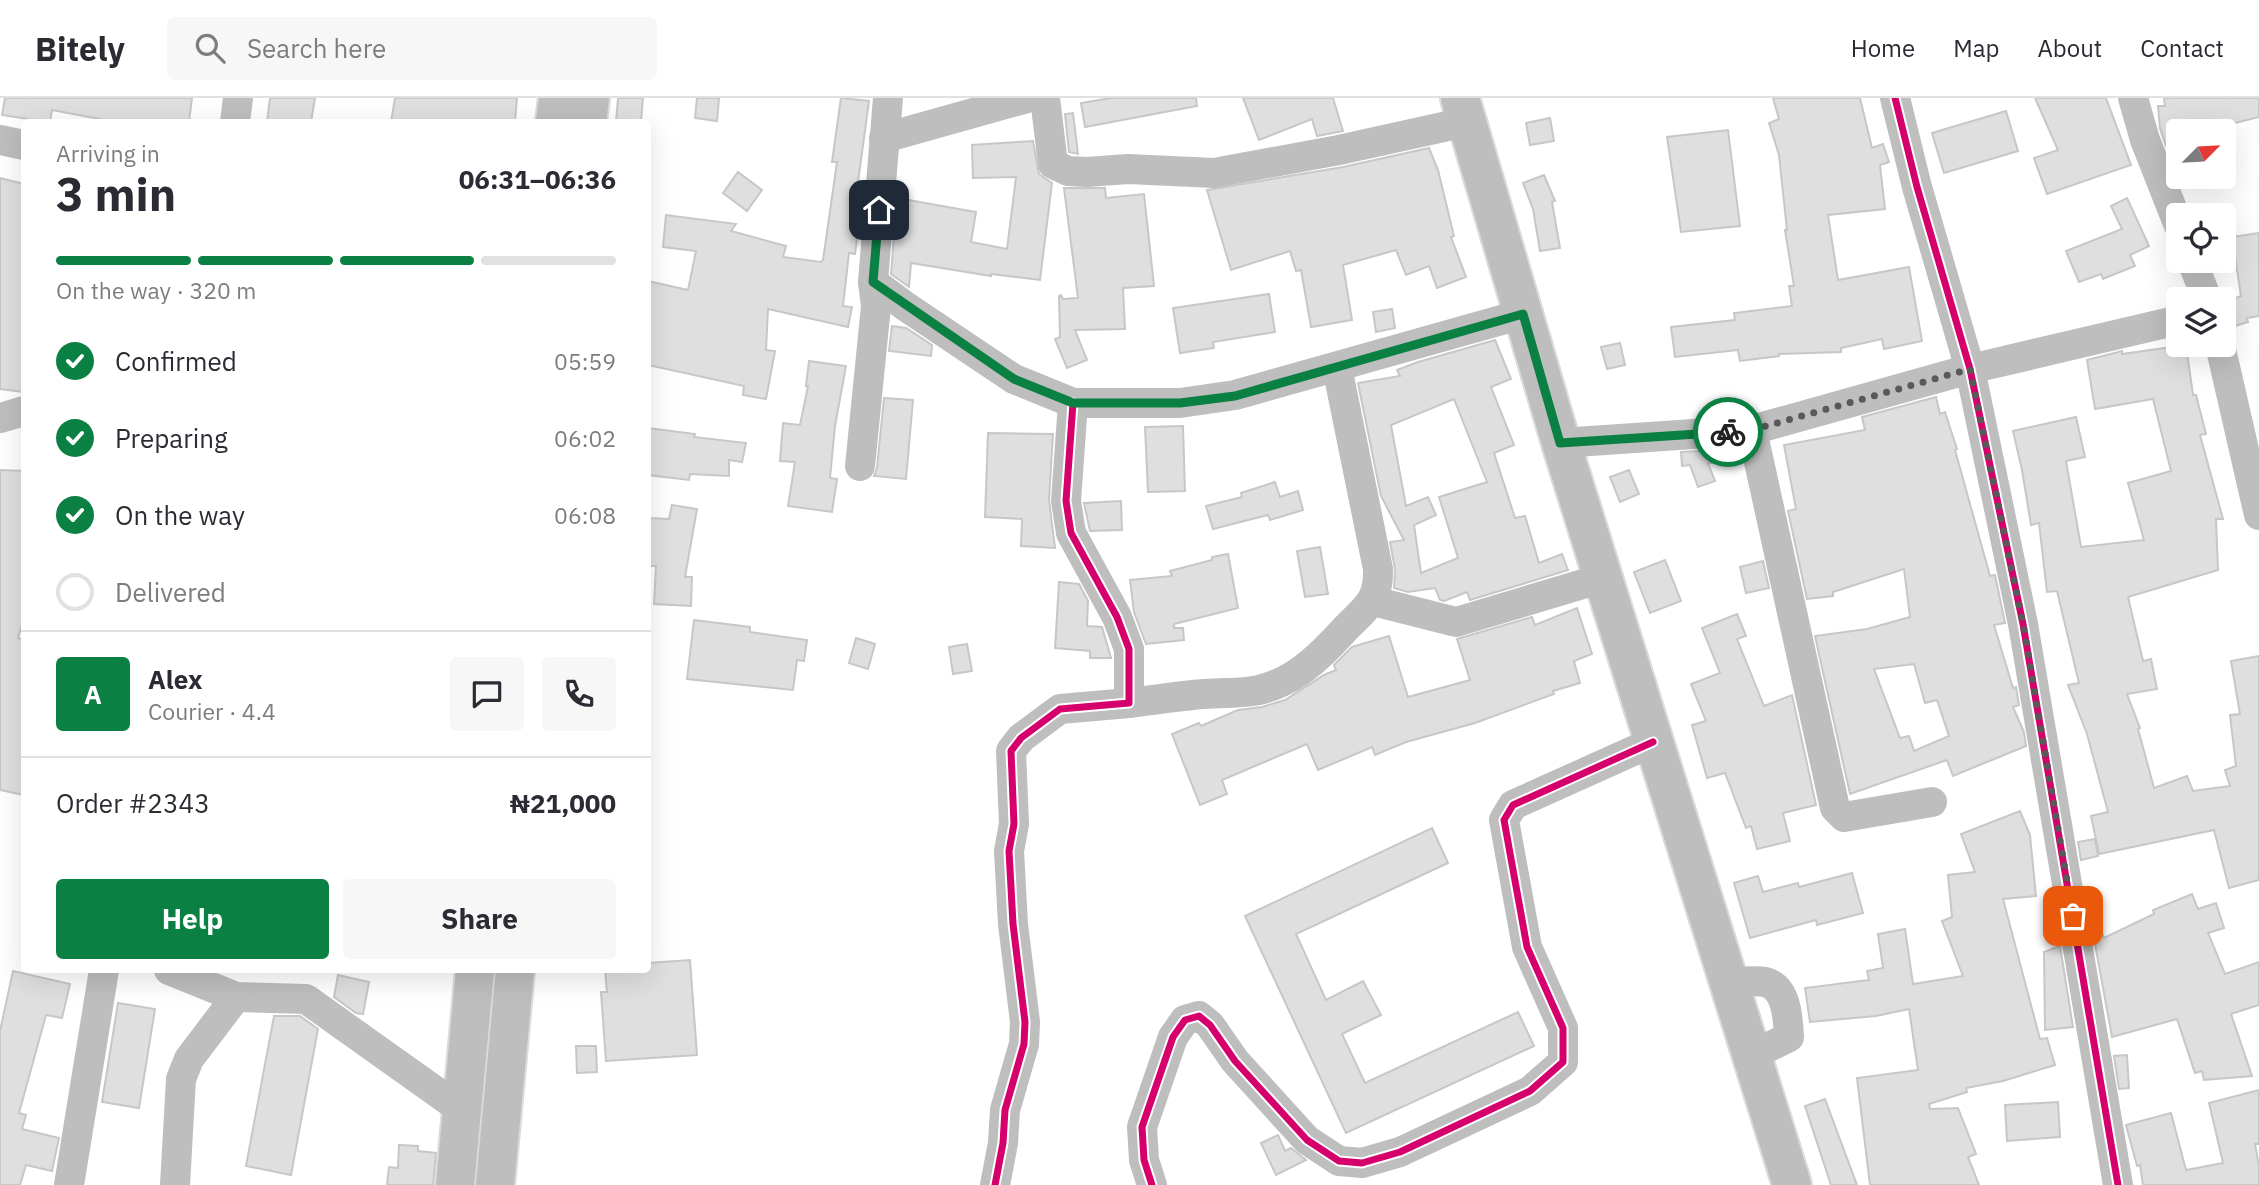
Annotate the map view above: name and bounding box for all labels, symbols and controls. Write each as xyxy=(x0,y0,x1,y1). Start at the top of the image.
search box xyxy=(167,17,657,80)
text: Bitely xyxy=(35,27,125,70)
icon: search xyxy=(191,29,229,67)
text: Search here xyxy=(247,31,386,65)
text: Home xyxy=(1851,32,1915,64)
text: Map xyxy=(1953,32,1999,64)
text: About xyxy=(2037,32,2102,64)
text: Contact xyxy=(2140,32,2224,64)
north arrow xyxy=(2166,119,2236,189)
map controls xyxy=(2166,119,2236,357)
text: Arriving in xyxy=(56,138,160,168)
text: 06:31–06:36 xyxy=(459,162,616,196)
text: 3 min xyxy=(56,164,176,224)
pin xyxy=(849,180,909,240)
icon: home xyxy=(860,191,898,229)
button: locate xyxy=(2166,203,2236,273)
text: On the way · 320 m xyxy=(56,275,256,305)
button: layers xyxy=(2166,287,2236,357)
icon: check xyxy=(56,342,94,380)
text: Confirmed xyxy=(115,344,237,378)
text: 05:59 xyxy=(554,346,616,376)
courier xyxy=(1693,397,1763,467)
icon: bike xyxy=(1709,413,1747,451)
icon: check xyxy=(56,419,94,457)
text: Preparing xyxy=(115,421,228,455)
text: 06:02 xyxy=(554,423,616,453)
icon: check xyxy=(56,496,94,534)
text: On the way xyxy=(115,498,245,532)
text: 06:08 xyxy=(554,500,616,530)
text: Delivered xyxy=(115,575,226,609)
button: chat xyxy=(450,657,524,731)
button: phone xyxy=(542,657,616,731)
text: Alex xyxy=(148,662,202,696)
text: A xyxy=(84,677,102,711)
text: Courier · 4.4 xyxy=(148,696,276,726)
text: Order #2343 xyxy=(56,786,210,820)
text: ₦21,000 xyxy=(510,786,616,820)
button: Help xyxy=(56,879,329,959)
button: Share xyxy=(343,879,616,959)
pin xyxy=(2043,886,2103,946)
icon: bag xyxy=(2054,897,2092,935)

